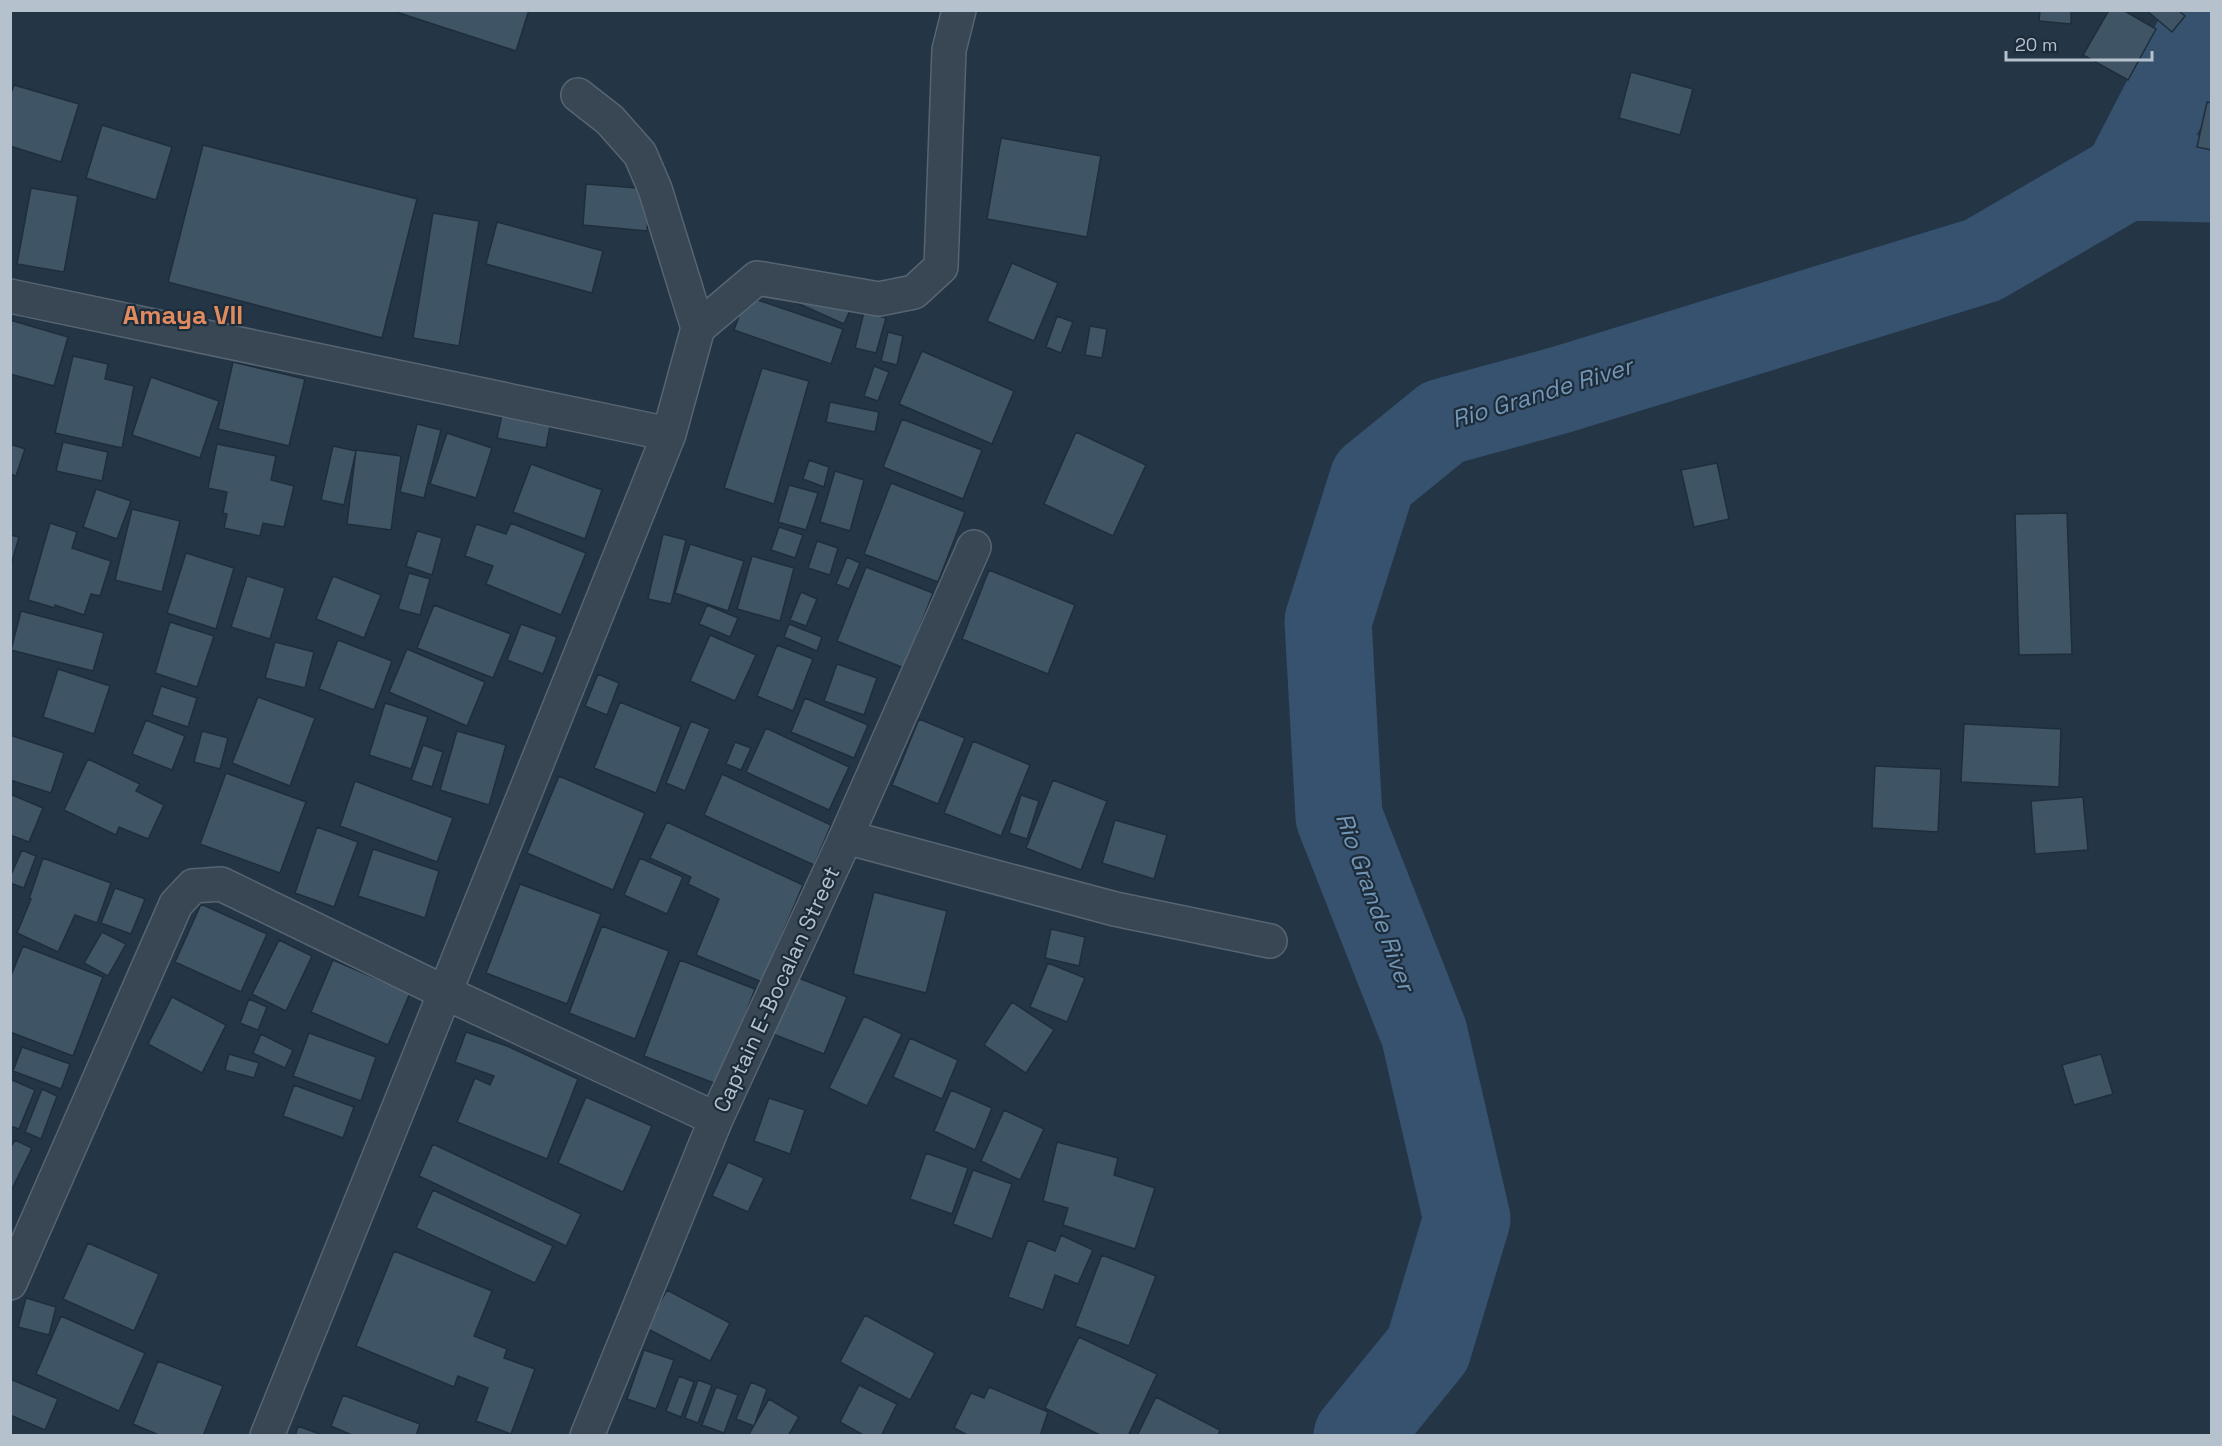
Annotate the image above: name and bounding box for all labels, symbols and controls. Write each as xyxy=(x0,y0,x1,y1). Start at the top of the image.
scale bar xyxy=(2006,24,2152,62)
text: 20 m xyxy=(2015,33,2058,56)
district label: Amaya VII xyxy=(123,298,243,332)
water label: Rio Grande River xyxy=(1448,349,1639,435)
water label: Rio Grande River xyxy=(1329,808,1423,998)
street label: Captain E-Bocalan Street xyxy=(707,861,845,1117)

